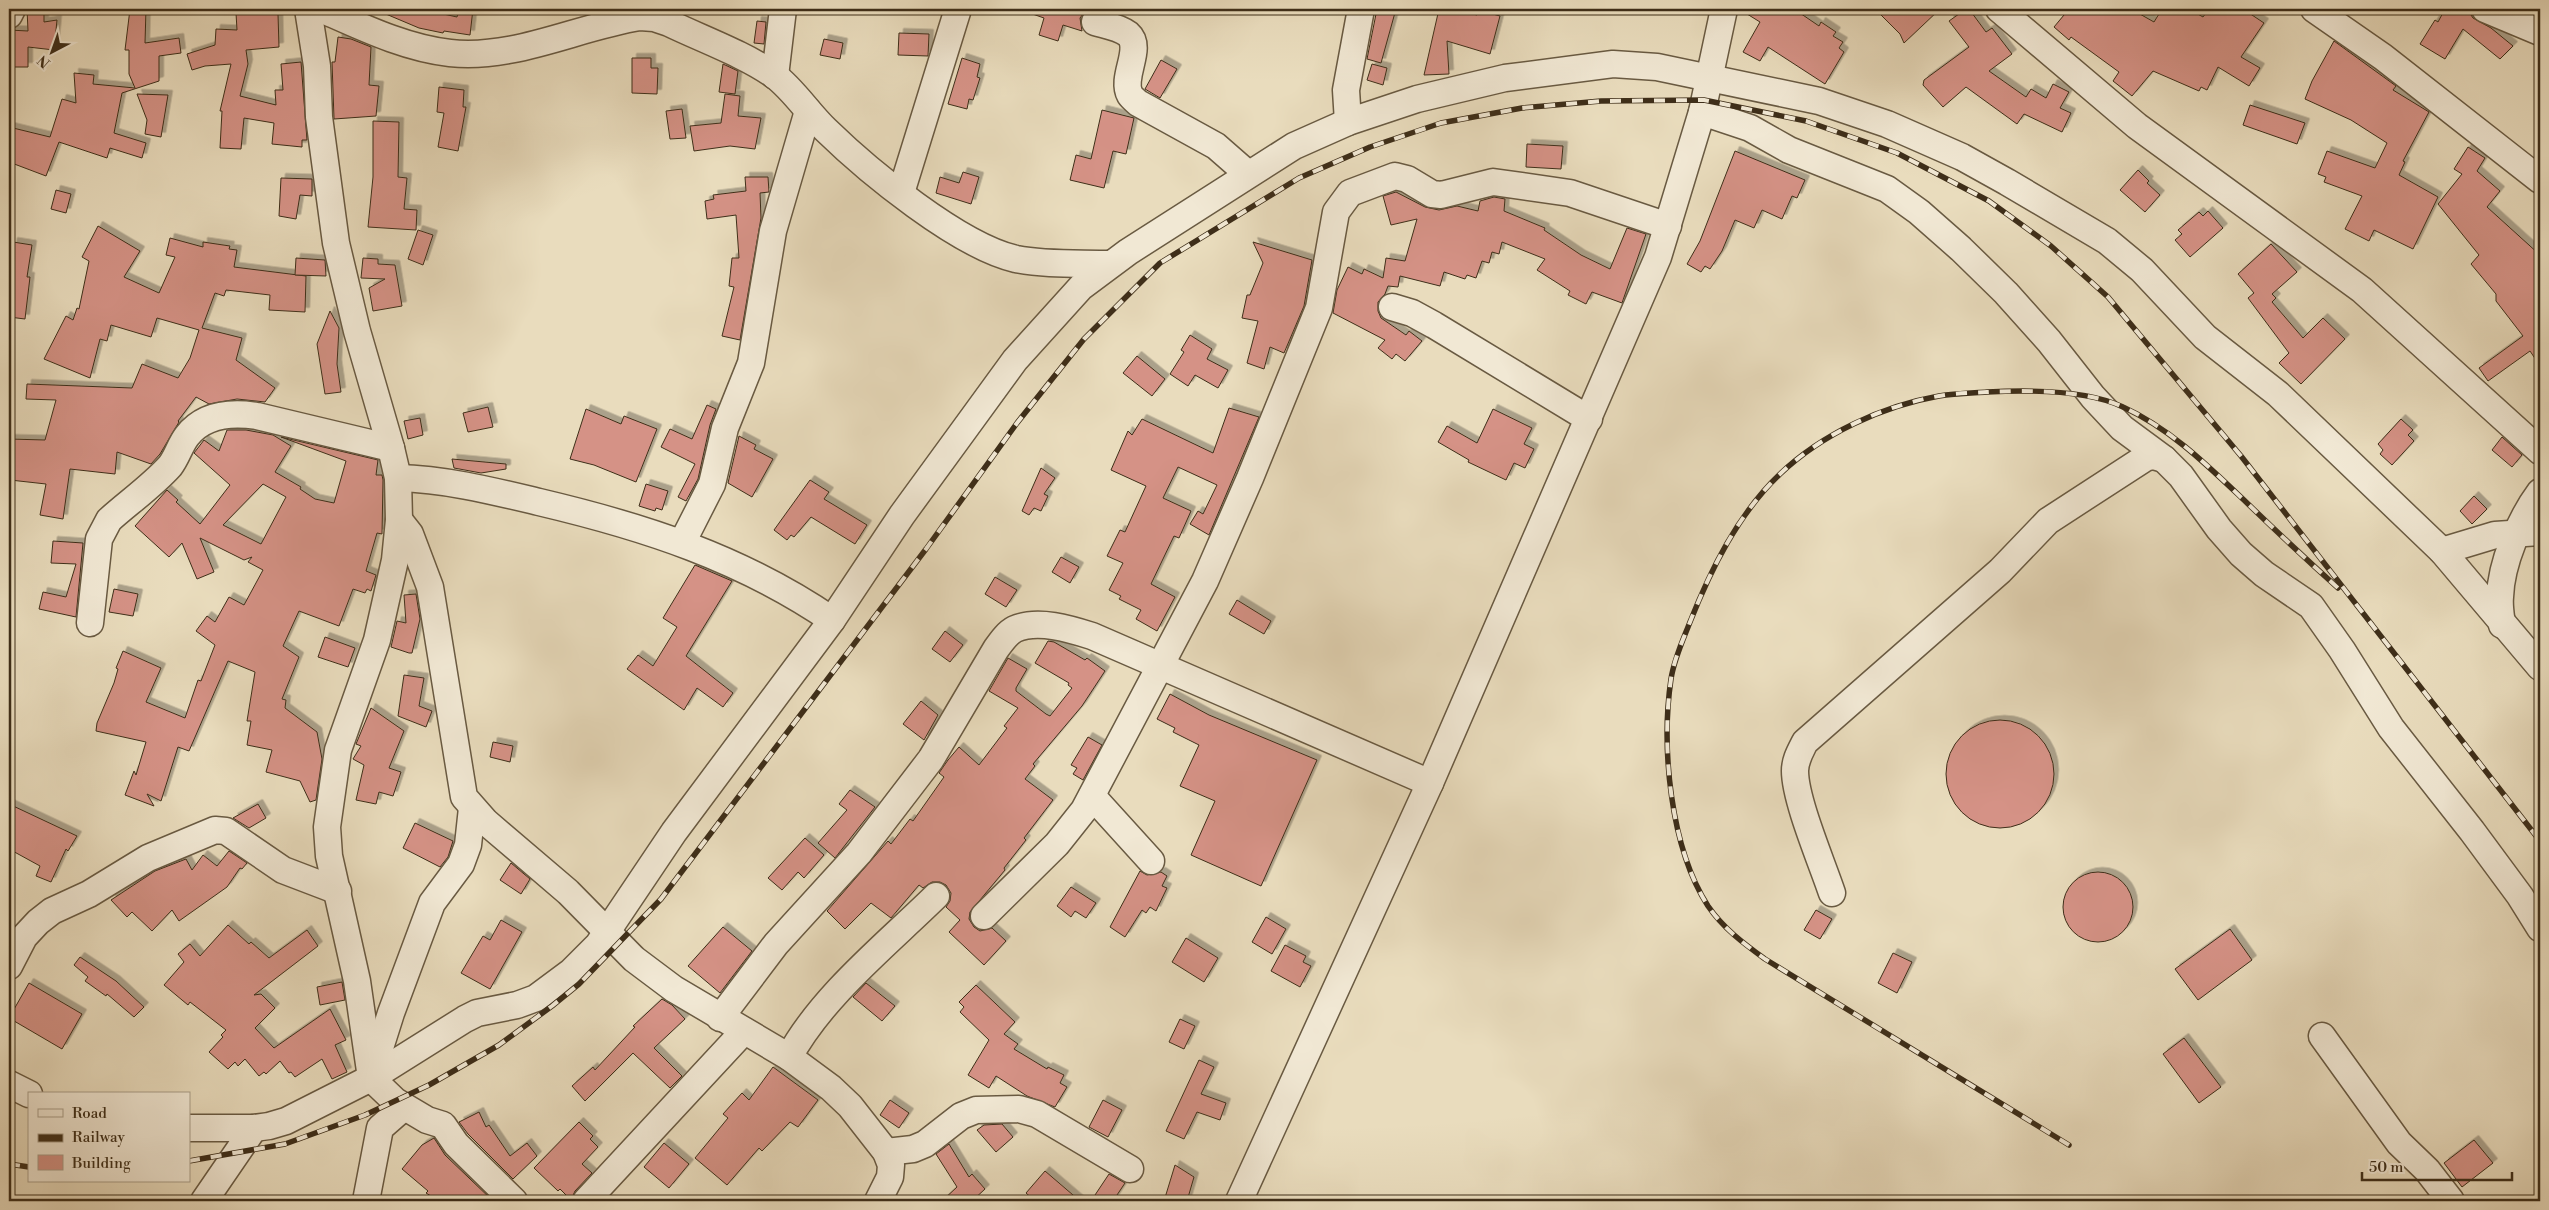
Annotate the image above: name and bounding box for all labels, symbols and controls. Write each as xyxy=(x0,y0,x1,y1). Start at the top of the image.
north arrow xyxy=(28,28,78,78)
text: N xyxy=(34,51,54,71)
legend xyxy=(28,1092,190,1182)
text: Road xyxy=(72,1104,107,1123)
text: Railway xyxy=(72,1128,126,1147)
scale bar xyxy=(2362,1150,2512,1182)
text: Building xyxy=(71,1154,131,1173)
text: 50 m xyxy=(2369,1158,2403,1177)

